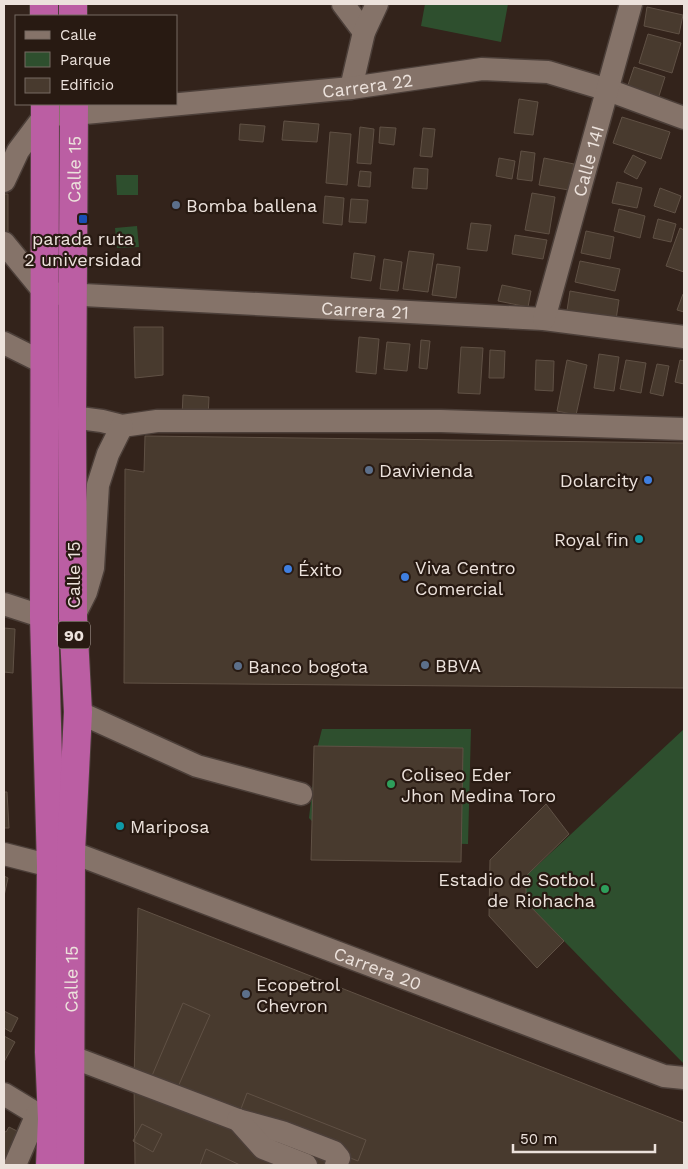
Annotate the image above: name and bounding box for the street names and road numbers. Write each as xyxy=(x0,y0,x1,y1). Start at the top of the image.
street label: Carrera 22 xyxy=(321,69,414,101)
street label: Calle 14I xyxy=(568,123,608,199)
street label: Calle 15 xyxy=(63,136,84,203)
street label: Carrera 21 xyxy=(320,297,409,322)
street label: Calle 15 xyxy=(63,541,84,609)
road number: 90 xyxy=(58,622,90,648)
street label: Carrera 20 xyxy=(331,942,425,994)
street label: Calle 15 xyxy=(60,945,81,1013)

